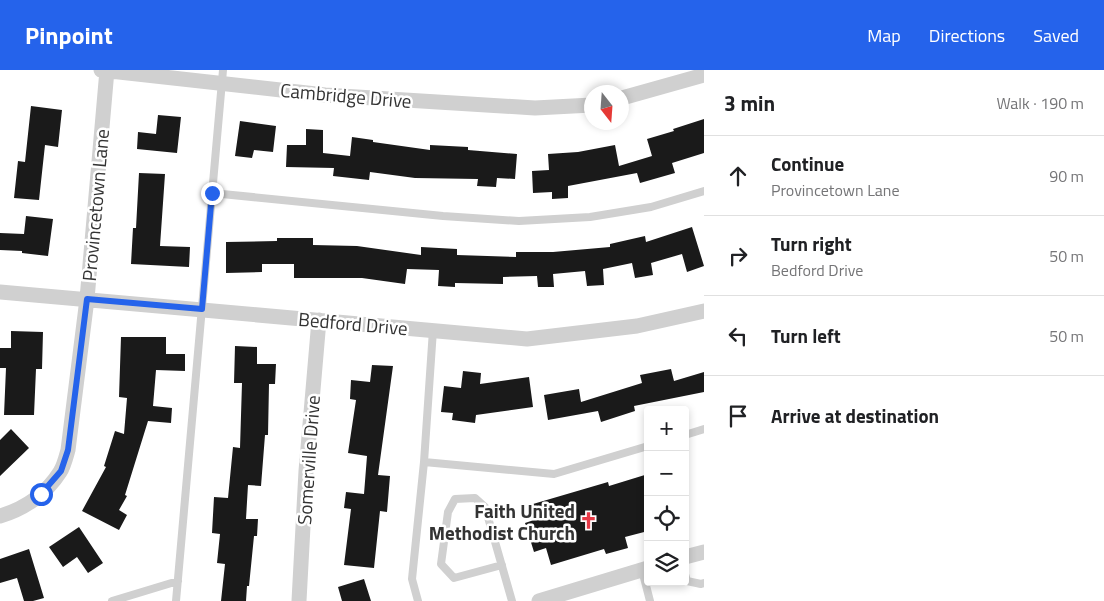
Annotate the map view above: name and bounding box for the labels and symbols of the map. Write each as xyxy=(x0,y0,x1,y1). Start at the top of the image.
street label: Cambridge Drive xyxy=(279,75,413,115)
north arrow xyxy=(584,85,629,130)
street label: Provincetown Lane xyxy=(74,128,116,282)
route end xyxy=(201,182,224,205)
street label: Bedford Drive xyxy=(297,304,409,342)
street label: Somerville Drive xyxy=(289,394,327,526)
route start xyxy=(30,483,53,506)
place label: Faith United Methodist Church xyxy=(429,496,575,547)
church icon: Faith United Methodist Church xyxy=(579,511,599,531)

